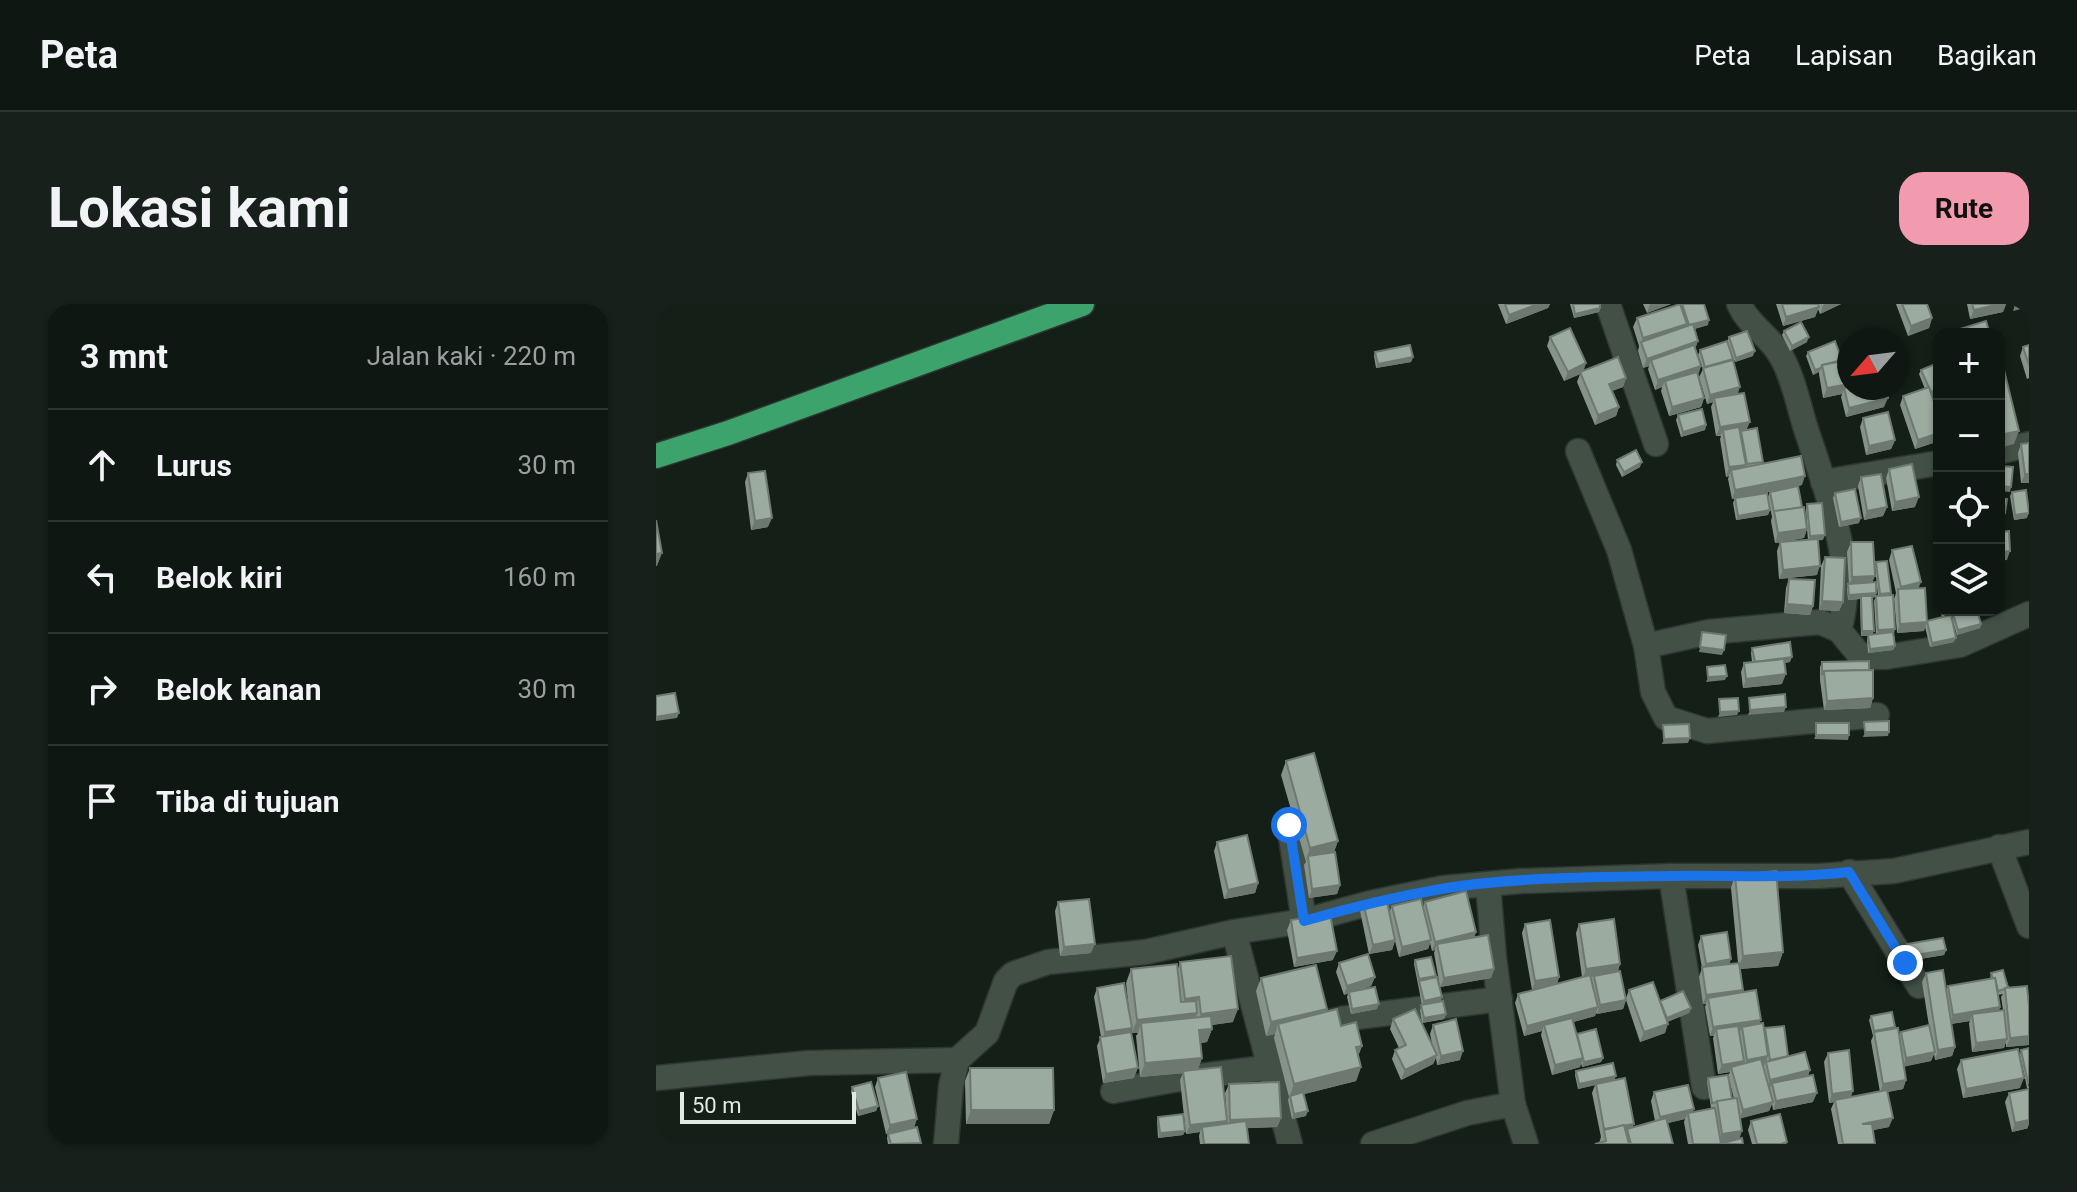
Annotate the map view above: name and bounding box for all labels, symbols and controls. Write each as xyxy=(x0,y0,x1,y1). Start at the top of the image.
text: Peta xyxy=(40,33,118,77)
text: Peta xyxy=(1694,39,1751,72)
text: Lapisan xyxy=(1795,39,1893,72)
text: Bagikan xyxy=(1937,39,2037,72)
button: Rute xyxy=(1899,172,2029,245)
text: Lokasi kami xyxy=(48,175,351,241)
north arrow xyxy=(1837,328,1909,400)
map controls xyxy=(1933,328,2005,616)
button: + xyxy=(1933,328,2005,400)
text: 3 mnt xyxy=(80,336,168,376)
text: Jalan kaki · 220 m xyxy=(367,341,576,371)
button: − xyxy=(1933,400,2005,472)
icon: ahead xyxy=(80,443,124,487)
text: Lurus xyxy=(156,448,232,483)
text: 30 m xyxy=(518,450,576,480)
button: locate xyxy=(1933,472,2005,544)
button: layers xyxy=(1933,544,2005,616)
icon: left xyxy=(80,555,124,599)
text: Belok kiri xyxy=(156,560,283,595)
text: 160 m xyxy=(503,562,576,592)
icon: right xyxy=(80,667,124,711)
text: Belok kanan xyxy=(156,672,321,707)
text: 30 m xyxy=(518,674,576,704)
icon: arrive xyxy=(80,779,124,823)
text: Tiba di tujuan xyxy=(156,784,340,819)
route start xyxy=(1271,807,1307,843)
route end xyxy=(1887,945,1923,981)
scale bar xyxy=(680,1088,856,1124)
text: 50 m xyxy=(692,1093,741,1118)

